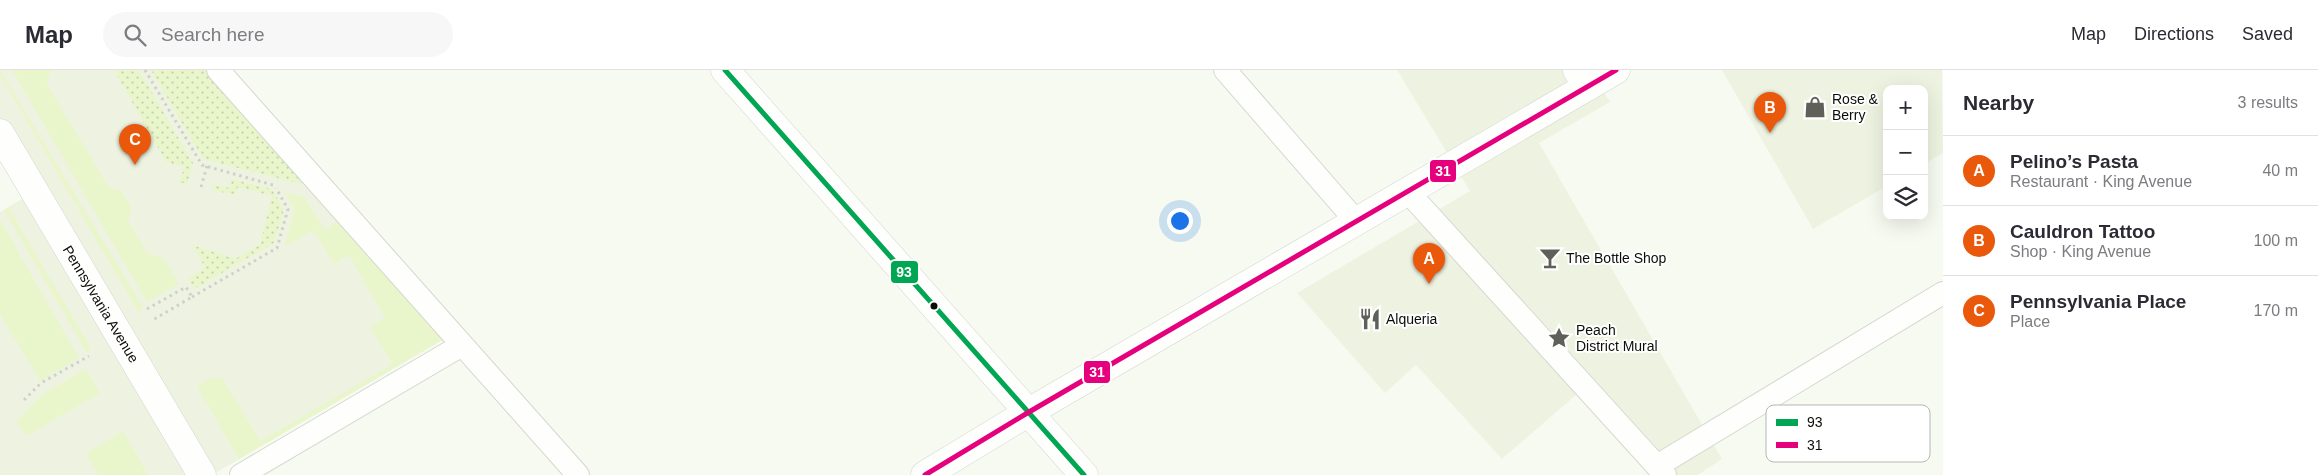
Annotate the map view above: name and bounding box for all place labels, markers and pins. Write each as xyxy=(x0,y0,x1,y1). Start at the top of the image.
place label: Rose & Berry xyxy=(1832,91,1879,123)
pin: B xyxy=(1754,92,1786,133)
shop icon: Rose & Berry xyxy=(1802,94,1828,120)
pin: C xyxy=(119,124,151,165)
pin: A xyxy=(1413,243,1445,284)
bar icon: The Bottle Shop xyxy=(1537,245,1563,271)
place label: The Bottle Shop xyxy=(1566,250,1667,266)
unlabelled marker xyxy=(929,301,939,311)
restaurant icon: Alqueria xyxy=(1357,306,1383,332)
place label: Alqueria xyxy=(1386,311,1438,327)
place label: Peach District Mural xyxy=(1576,322,1658,354)
place icon: Peach District Mural xyxy=(1546,325,1572,351)

